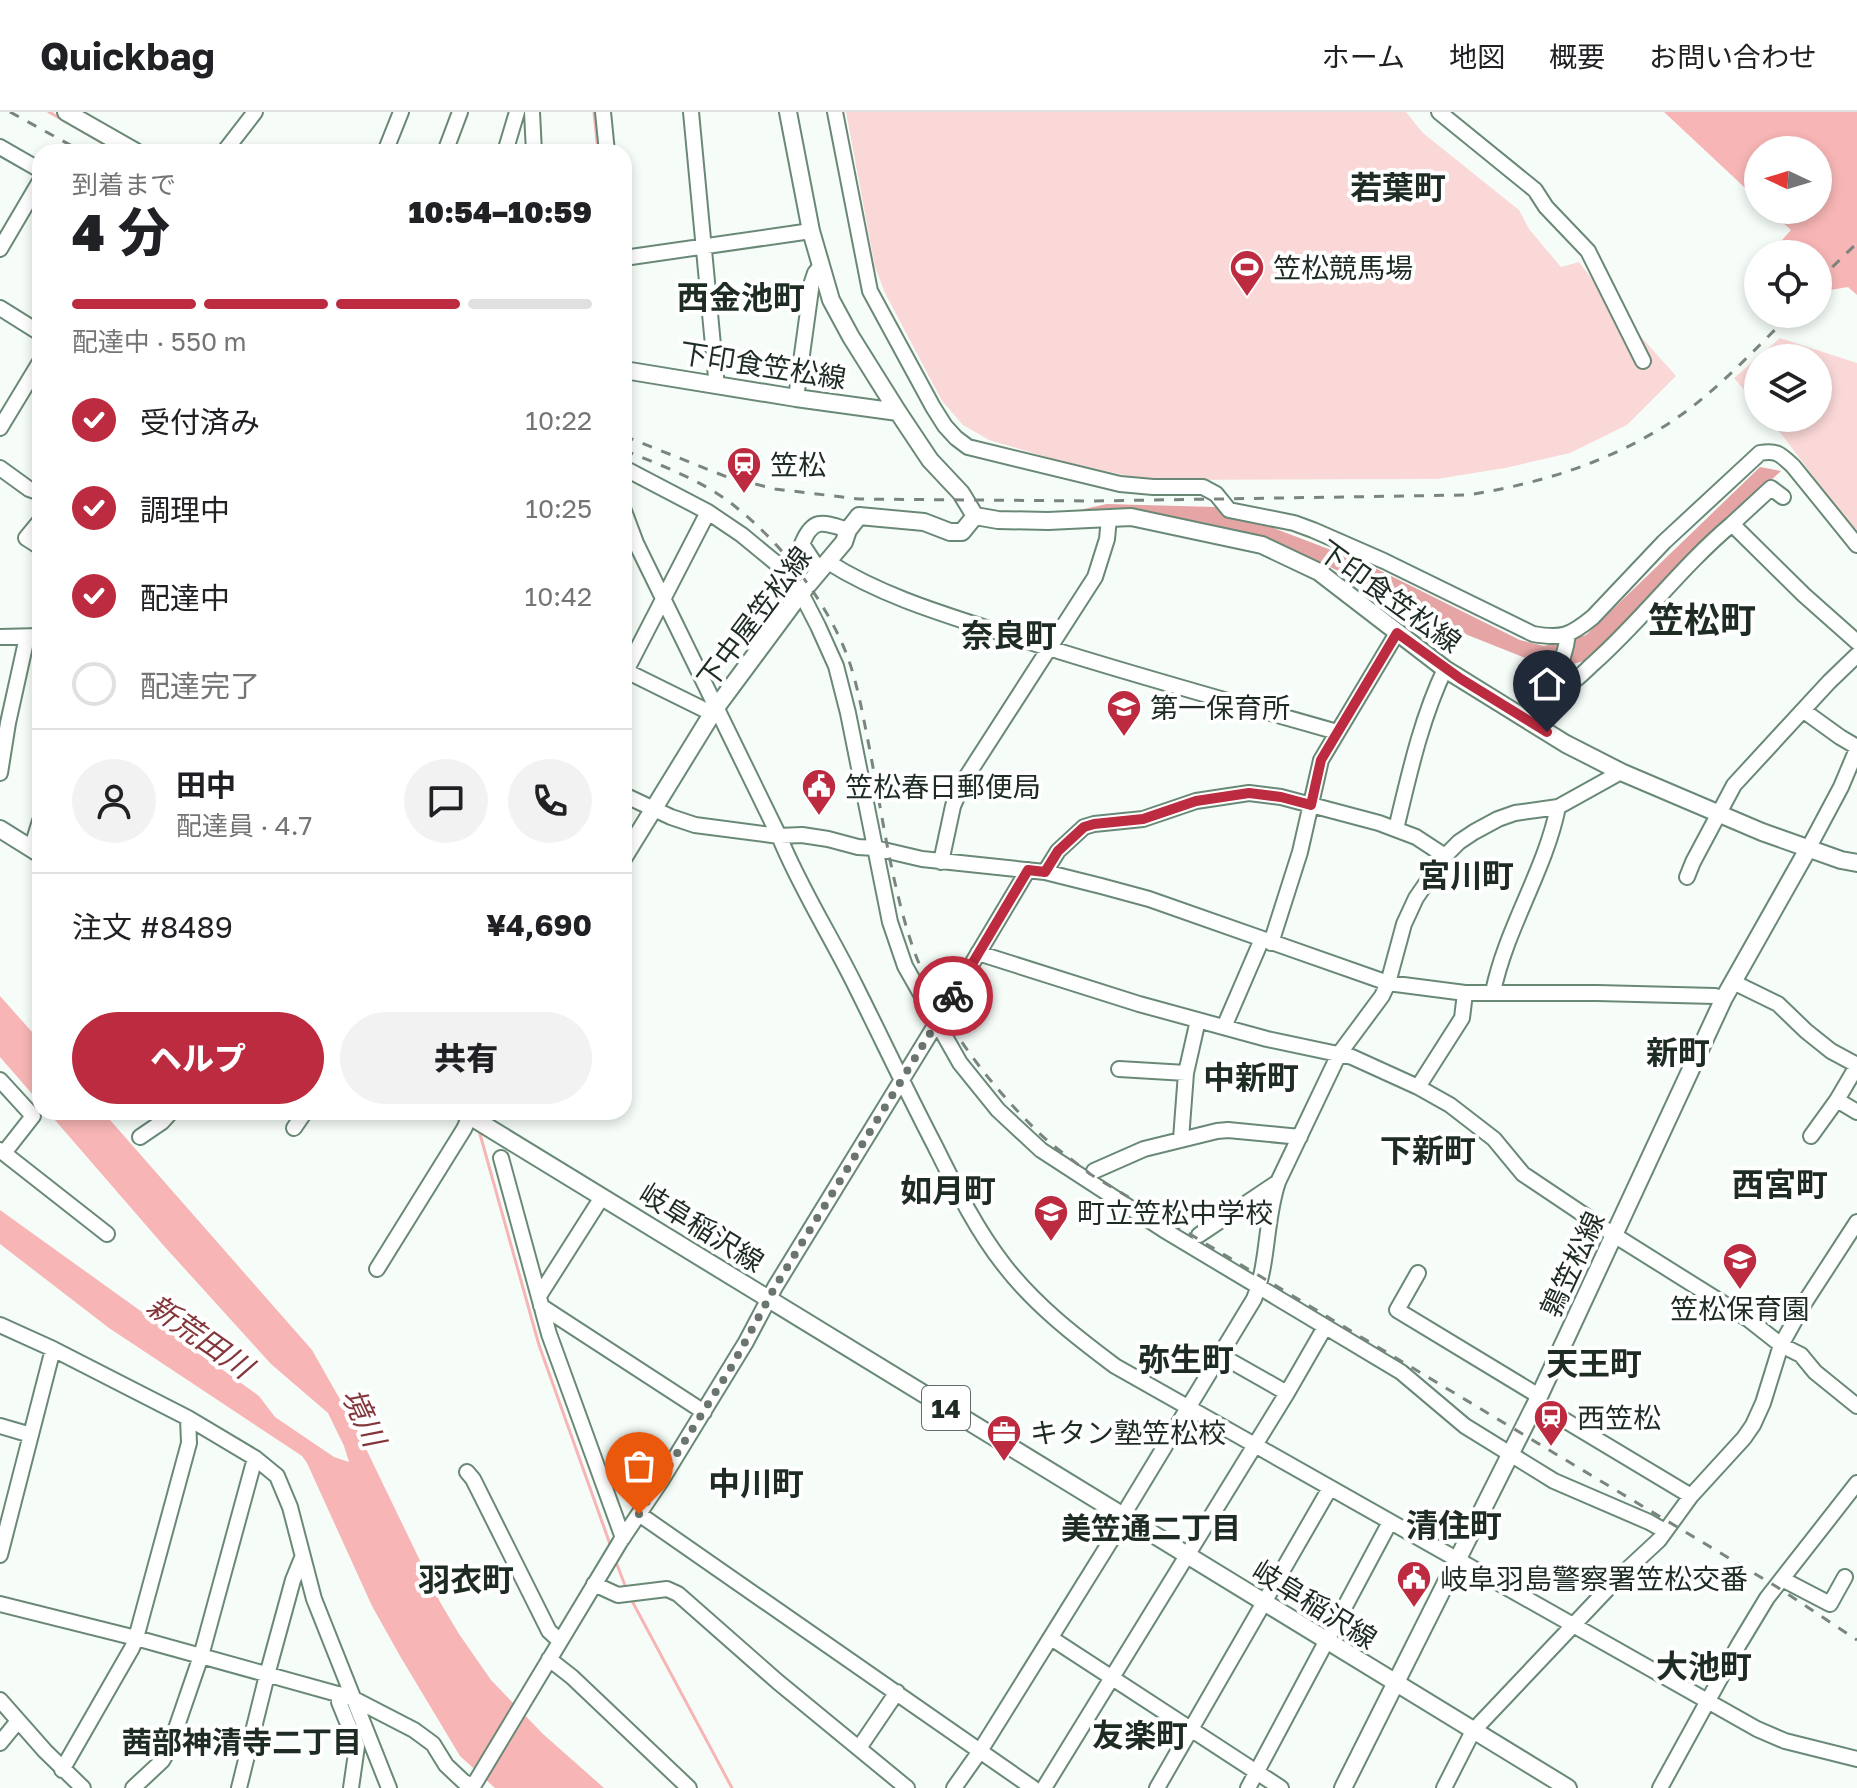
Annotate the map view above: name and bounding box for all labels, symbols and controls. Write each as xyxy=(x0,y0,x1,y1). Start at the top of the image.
text: Quickbag xyxy=(40,33,215,78)
text: ホーム xyxy=(1322,40,1405,73)
text: 地図 xyxy=(1449,40,1505,73)
text: 概要 xyxy=(1549,40,1605,73)
text: お問い合わせ xyxy=(1649,40,1817,73)
north arrow xyxy=(1744,136,1832,224)
map controls xyxy=(1744,136,1832,432)
district label: 若葉町 xyxy=(1350,168,1446,206)
text: 到着まで xyxy=(72,169,176,200)
text: 10:54–10:59 xyxy=(409,194,592,230)
text: 4 分 xyxy=(72,200,170,262)
button: locate xyxy=(1744,240,1832,328)
sports icon: 笠松競馬場 xyxy=(1228,248,1266,298)
place label: 笠松競馬場 xyxy=(1273,251,1413,284)
district label: 西金池町 xyxy=(677,278,805,316)
text: 配達中 · 550 m xyxy=(72,326,247,357)
street label: 下印食笠松線 xyxy=(677,336,849,394)
button: layers xyxy=(1744,344,1832,432)
icon: check xyxy=(72,398,116,442)
text: 受付済み xyxy=(140,404,260,440)
text: 10:22 xyxy=(525,405,592,436)
station icon: 笠松 xyxy=(725,445,763,495)
place label: 笠松 xyxy=(770,448,826,481)
icon: check xyxy=(72,486,116,530)
text: 調理中 xyxy=(140,492,230,528)
text: 10:25 xyxy=(525,493,592,524)
street label: 下印食笠松線 xyxy=(1312,533,1468,659)
street label: 下中屋笠松線 xyxy=(690,540,818,694)
icon: check xyxy=(72,574,116,618)
text: 配達中 xyxy=(140,580,230,616)
text: 10:42 xyxy=(525,581,592,612)
district label: 笠松町 xyxy=(1648,598,1756,641)
district label: 奈良町 xyxy=(961,616,1057,654)
pin xyxy=(1513,650,1581,732)
icon: home xyxy=(1525,662,1569,706)
text: 配達完了 xyxy=(140,668,260,704)
school or university icon: 第一保育所 xyxy=(1105,688,1143,738)
place label: 第一保育所 xyxy=(1150,691,1290,724)
button: person xyxy=(72,759,156,843)
button: chat xyxy=(404,759,488,843)
button: phone xyxy=(508,759,592,843)
text: 田中 xyxy=(176,767,236,803)
public building icon: 笠松春日郵便局 xyxy=(800,767,838,817)
place label: 笠松春日郵便局 xyxy=(845,770,1041,803)
text: 配達員 · 4.7 xyxy=(176,810,312,841)
district label: 宮川町 xyxy=(1418,856,1514,894)
text: ¥4,690 xyxy=(486,907,592,943)
text: 注文 #8489 xyxy=(72,909,233,945)
courier xyxy=(913,956,993,1036)
icon: bike xyxy=(931,974,975,1018)
button: ヘルプ xyxy=(72,1012,324,1104)
button: 共有 xyxy=(340,1012,592,1104)
district label: 新町 xyxy=(1646,1033,1710,1071)
district label: 中新町 xyxy=(1203,1058,1299,1096)
district label: 下新町 xyxy=(1380,1131,1476,1169)
district label: 西宮町 xyxy=(1732,1165,1828,1203)
district label: 如月町 xyxy=(900,1171,996,1209)
street label: 岐阜稲沢線 xyxy=(634,1176,770,1278)
school or university icon: 町立笠松中学校 xyxy=(1032,1193,1070,1243)
place label: 町立笠松中学校 xyxy=(1077,1196,1273,1229)
street label: 鶉笠松線 xyxy=(1533,1206,1611,1322)
school or university icon: 笠松保育園 xyxy=(1721,1241,1759,1291)
water label: 新荒田川 xyxy=(141,1287,262,1387)
place label: 笠松保育園 xyxy=(1670,1292,1810,1325)
district label: 弥生町 xyxy=(1138,1340,1234,1378)
district label: 天王町 xyxy=(1546,1344,1642,1382)
water label: 境川 xyxy=(335,1382,394,1455)
road number: 14 xyxy=(922,1386,970,1430)
station icon: 西笠松 xyxy=(1532,1398,1570,1448)
place label: 西笠松 xyxy=(1577,1401,1661,1434)
office icon: キタン塾笠松校 xyxy=(985,1413,1023,1463)
place label: キタン塾笠松校 xyxy=(1030,1416,1226,1449)
pin xyxy=(605,1432,673,1514)
icon: bag xyxy=(617,1444,661,1488)
district label: 中川町 xyxy=(708,1464,804,1502)
district label: 清住町 xyxy=(1406,1506,1502,1544)
district label: 美笠通二丁目 xyxy=(1061,1510,1241,1546)
street label: 岐阜稲沢線 xyxy=(1247,1553,1383,1655)
public building icon: 岐阜羽島警察署笠松交番 xyxy=(1395,1559,1433,1609)
district label: 羽衣町 xyxy=(418,1560,514,1598)
place label: 岐阜羽島警察署笠松交番 xyxy=(1440,1562,1748,1595)
district label: 大池町 xyxy=(1656,1647,1752,1685)
district label: 友楽町 xyxy=(1092,1716,1188,1754)
district label: 茜部神清寺二丁目 xyxy=(122,1724,362,1760)

